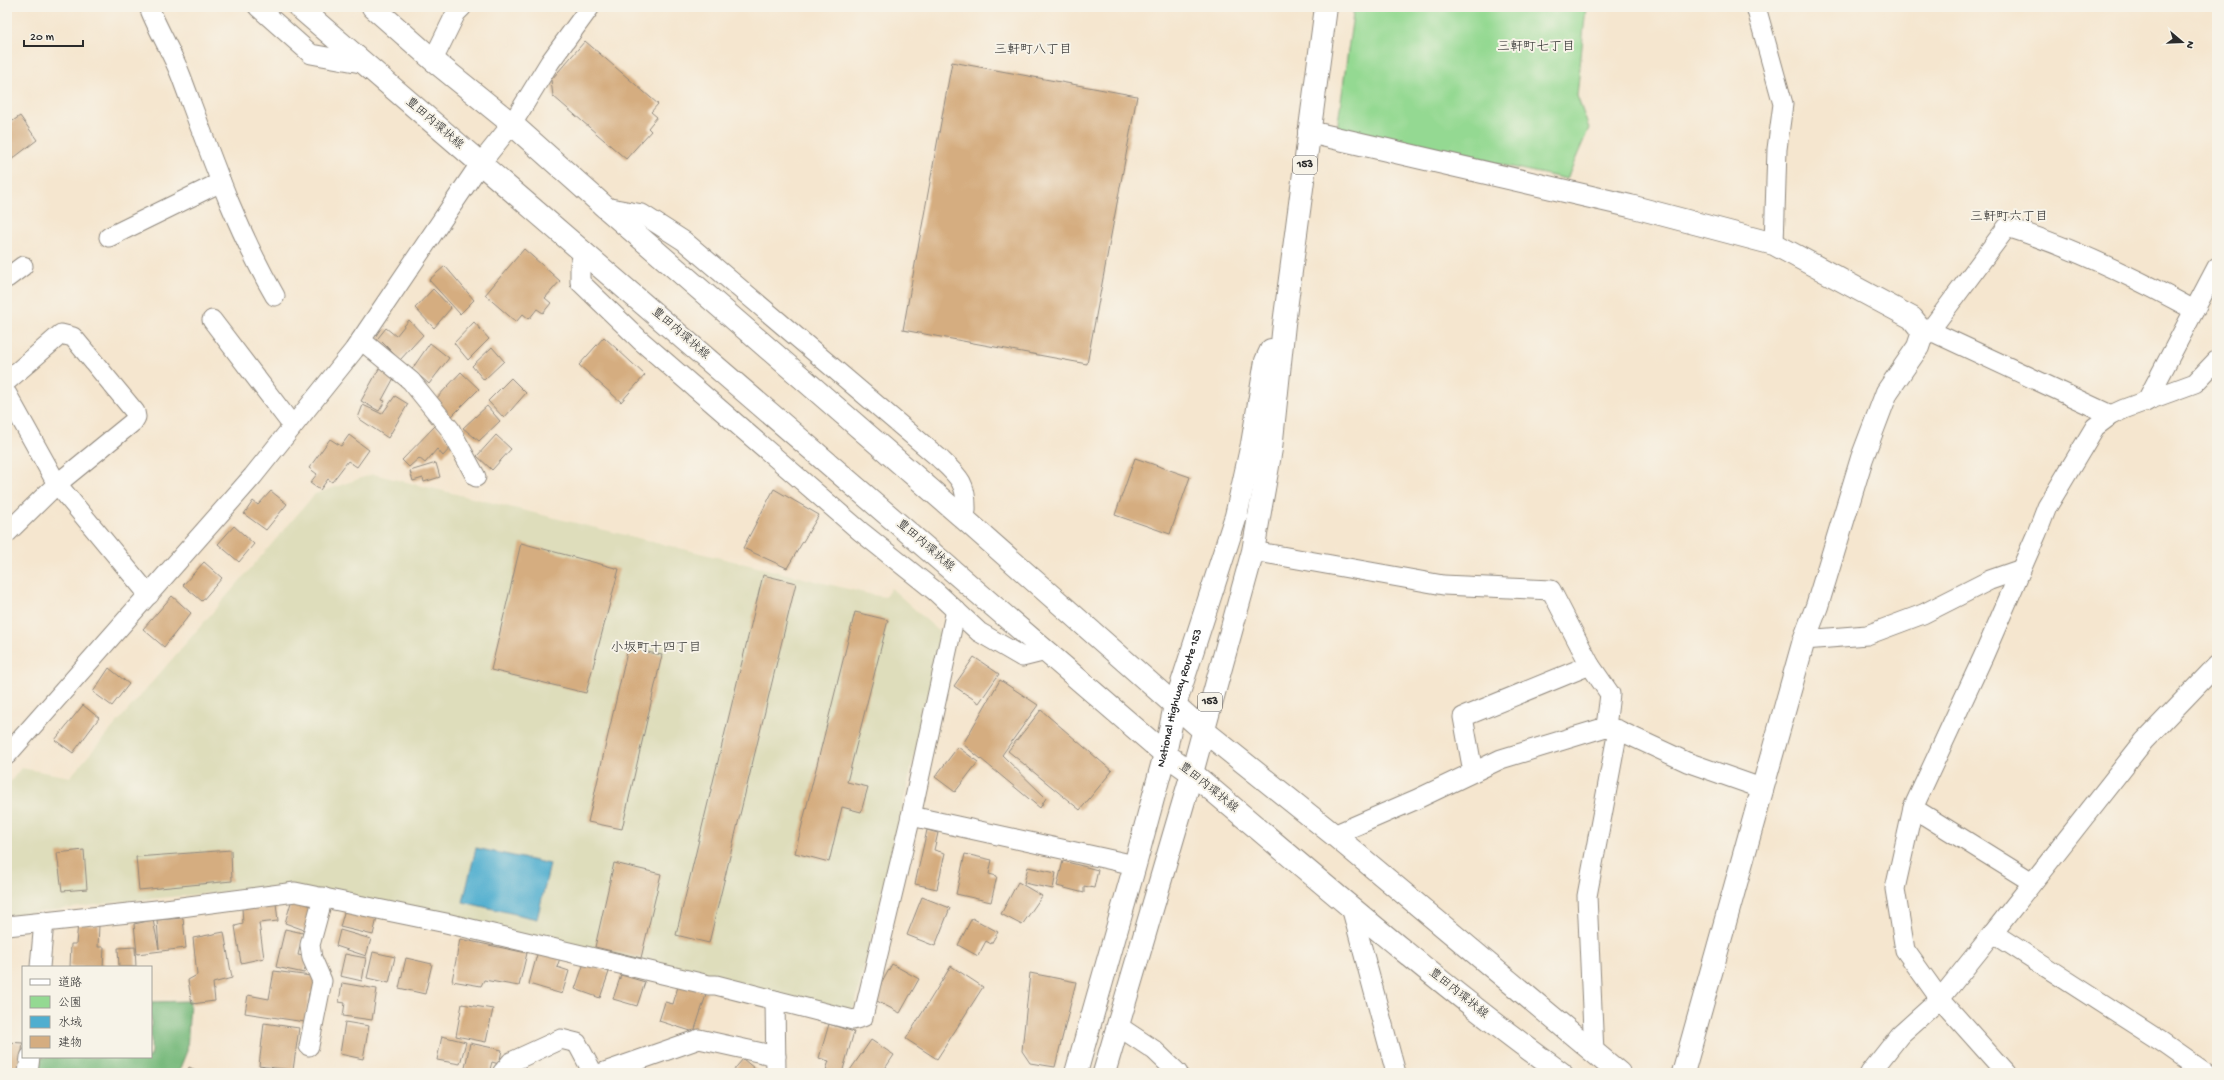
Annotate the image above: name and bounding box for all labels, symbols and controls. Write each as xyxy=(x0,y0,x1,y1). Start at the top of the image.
scale bar xyxy=(24,22,83,48)
north arrow xyxy=(2162,22,2202,62)
text: 20 m xyxy=(30,31,55,45)
text: N xyxy=(2183,39,2196,50)
district label: 三軒町七丁目 xyxy=(1497,40,1575,55)
district label: 三軒町八丁目 xyxy=(994,43,1072,58)
street label: 豊田内環状線 xyxy=(402,94,466,153)
road number: 153 xyxy=(1293,156,1317,174)
district label: 三軒町六丁目 xyxy=(1970,210,2048,225)
street label: 豊田内環状線 xyxy=(648,304,712,363)
street label: 豊田内環状線 xyxy=(893,516,957,575)
street label: National Highway Route 153 xyxy=(1155,627,1206,769)
district label: 小坂町十四丁目 xyxy=(610,641,702,656)
road number: 153 xyxy=(1198,693,1222,711)
street label: 豊田内環状線 xyxy=(1176,759,1241,816)
street label: 豊田内環状線 xyxy=(1426,965,1491,1022)
legend xyxy=(22,966,152,1058)
text: 道路 xyxy=(58,976,82,991)
text: 公園 xyxy=(58,996,82,1011)
text: 水域 xyxy=(58,1016,82,1031)
text: 建物 xyxy=(58,1036,82,1051)

